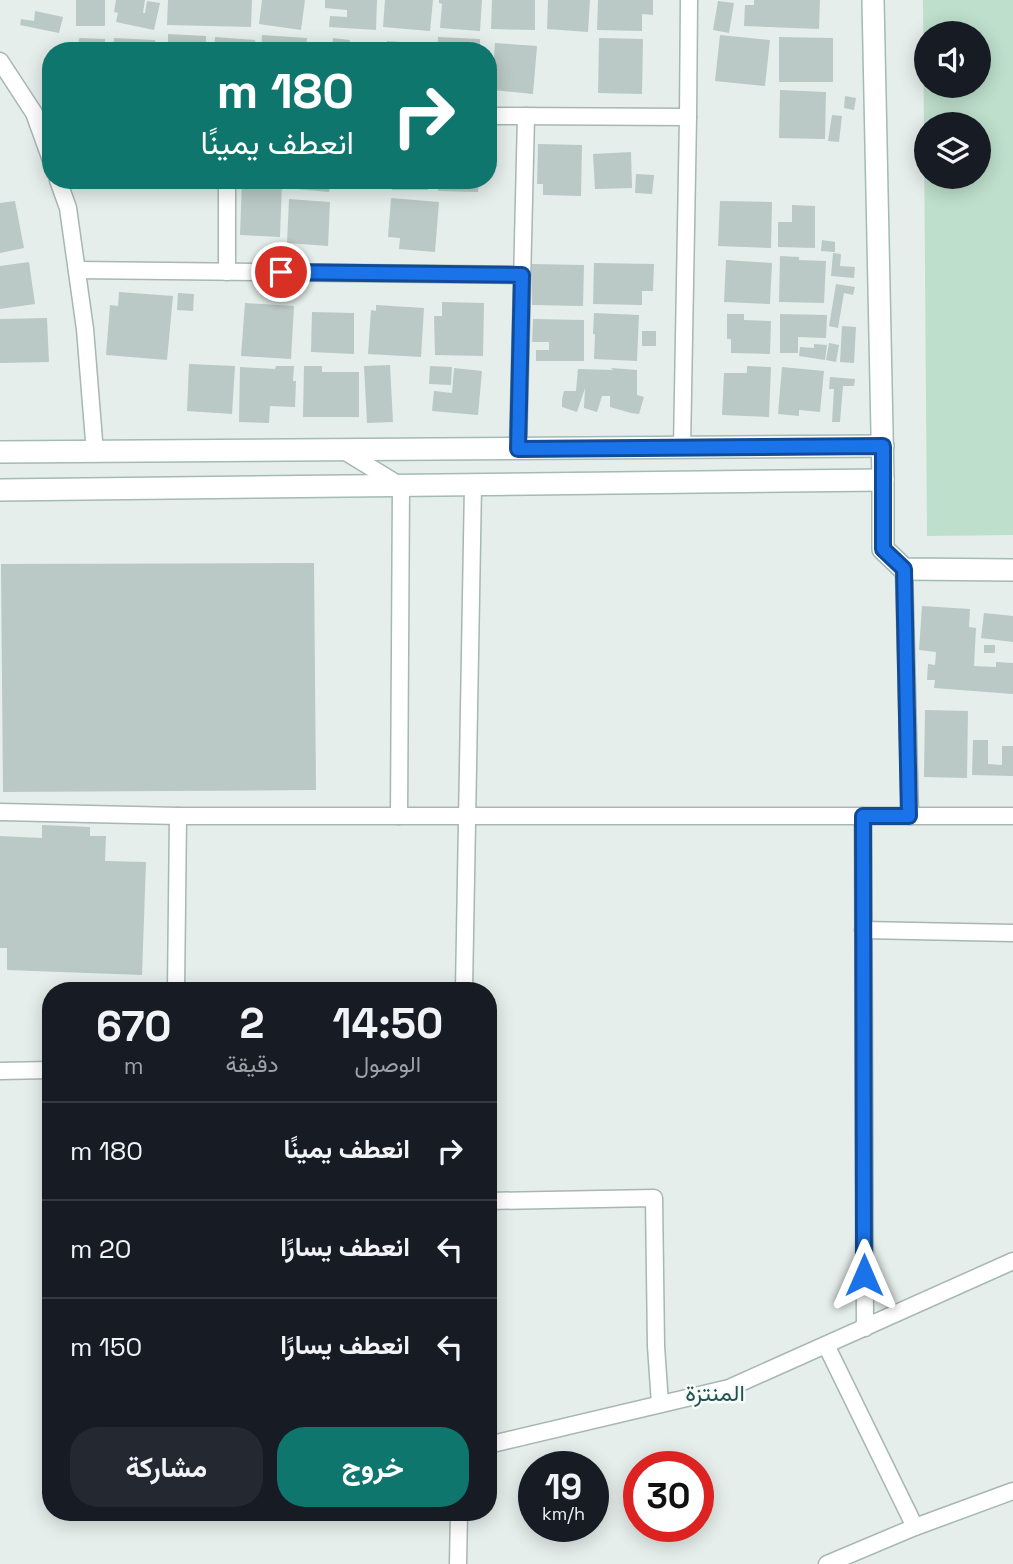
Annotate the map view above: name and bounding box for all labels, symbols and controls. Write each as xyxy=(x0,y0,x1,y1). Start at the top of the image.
map controls xyxy=(914,21,991,189)
button: sound xyxy=(914,21,991,98)
text: 180 m xyxy=(216,60,354,122)
icon: right xyxy=(378,70,469,161)
button: layers xyxy=(914,112,991,189)
text: انعطف يمينًا xyxy=(201,123,354,163)
pin xyxy=(251,242,311,302)
icon: arrive xyxy=(262,253,300,291)
text: 2 xyxy=(240,997,264,1050)
text: 14:50 xyxy=(332,997,443,1050)
text: 670 xyxy=(96,1000,172,1053)
text: دقيقة xyxy=(225,1049,279,1079)
text: الوصول xyxy=(355,1049,421,1079)
text: m xyxy=(124,1051,144,1081)
text: انعطف يمينًا xyxy=(284,1132,410,1166)
icon: right xyxy=(431,1132,469,1170)
text: 180 m xyxy=(70,1134,143,1168)
text: انعطف يسارًا xyxy=(280,1230,410,1264)
icon: left xyxy=(431,1230,469,1268)
text: 20 m xyxy=(70,1232,131,1266)
position arrow xyxy=(827,1238,901,1312)
text: انعطف يسارًا xyxy=(280,1328,410,1362)
icon: left xyxy=(431,1328,469,1366)
text: 150 m xyxy=(70,1330,142,1364)
district label: المنتزة xyxy=(685,1378,745,1408)
button: مشاركة xyxy=(70,1427,263,1507)
button: خروج xyxy=(277,1427,469,1507)
speed limit sign: 30 xyxy=(623,1451,714,1542)
text: 19 xyxy=(545,1465,582,1509)
text: km/h xyxy=(542,1502,585,1525)

